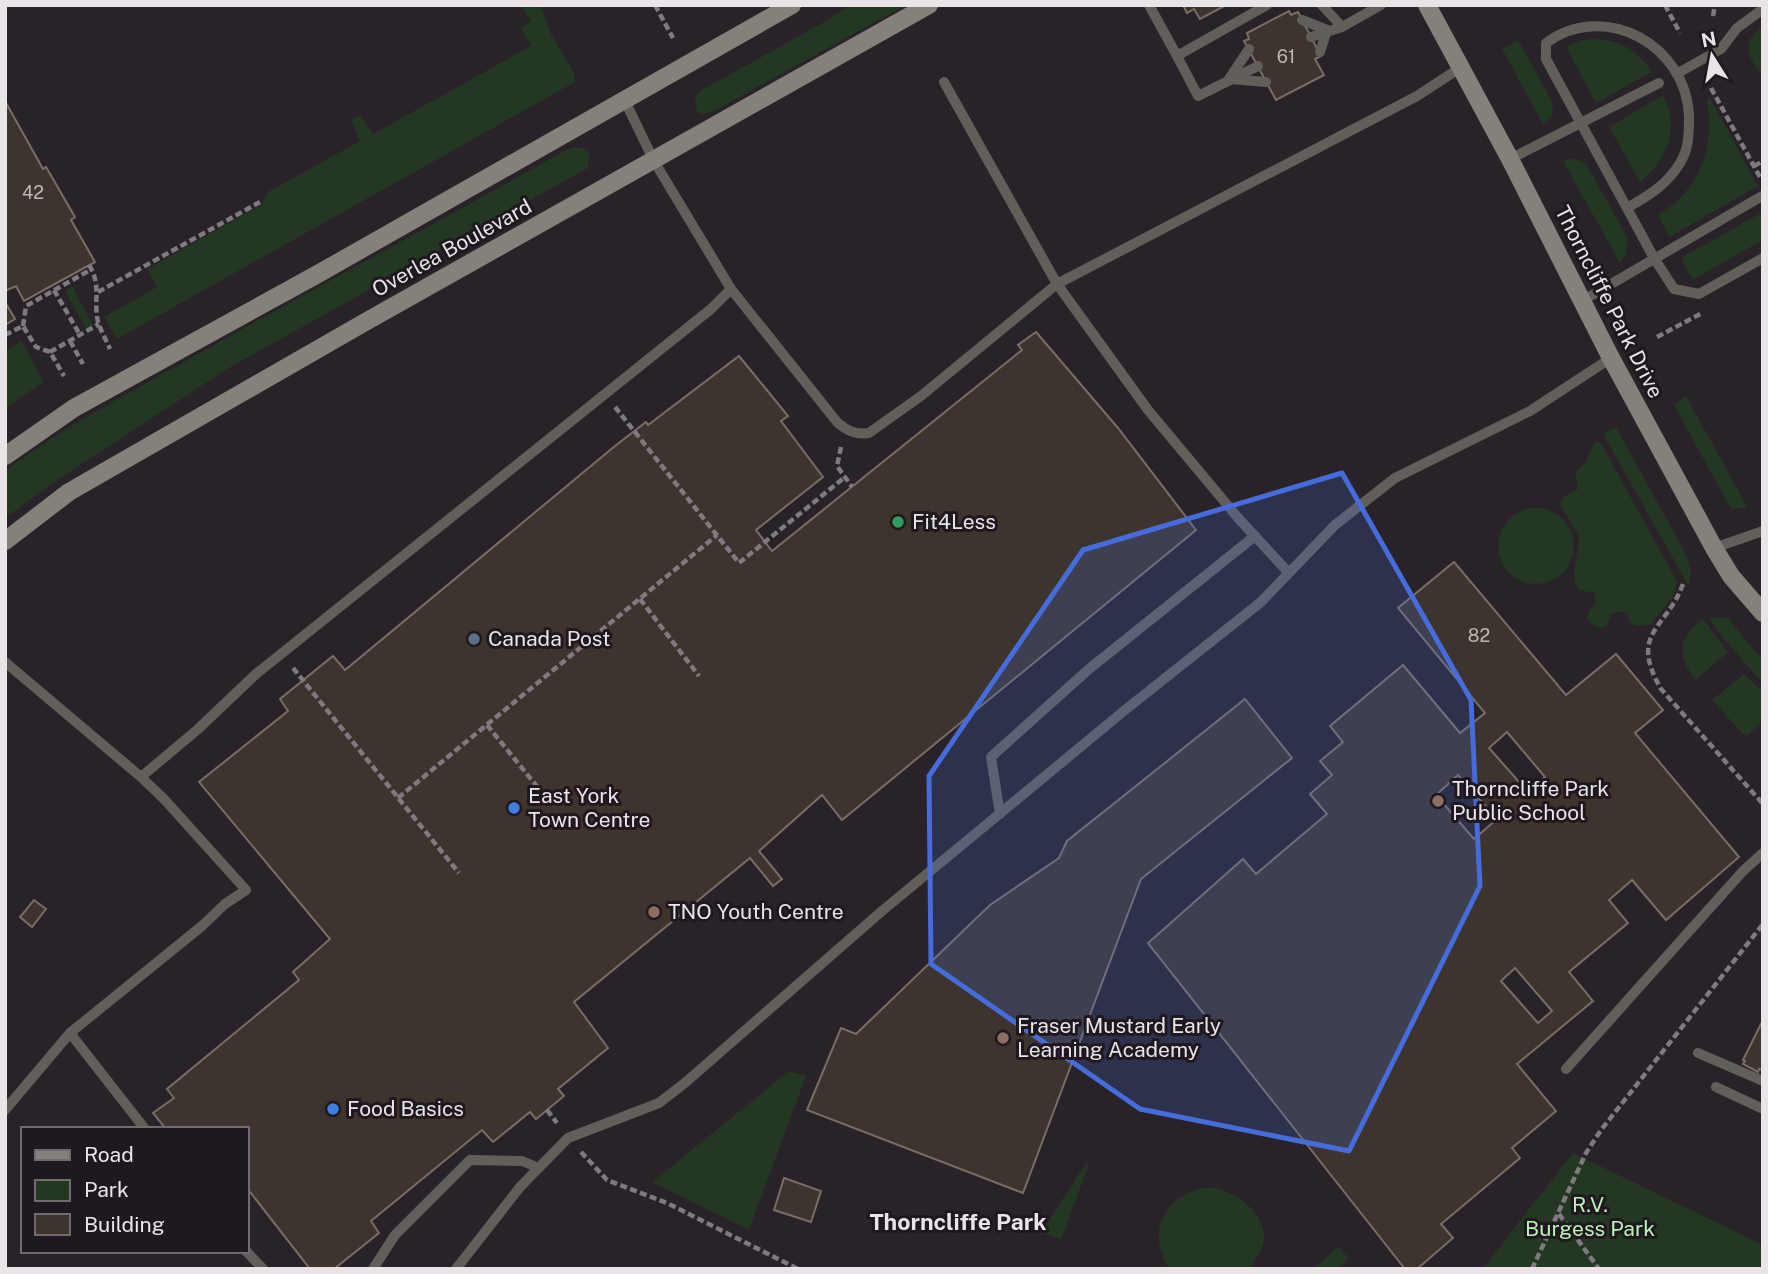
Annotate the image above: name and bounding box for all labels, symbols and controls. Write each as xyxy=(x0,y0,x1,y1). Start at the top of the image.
north arrow xyxy=(1677,21,1747,91)
text: N xyxy=(1699,27,1718,52)
house number: 61 xyxy=(1277,46,1295,67)
house number: 42 xyxy=(22,182,44,203)
street label: Overlea Boulevard xyxy=(368,193,536,302)
street label: Thorncliffe Park Drive xyxy=(1550,201,1669,402)
place label: Fit4Less xyxy=(912,509,996,534)
marker: Fit4Less xyxy=(890,514,906,530)
house number: 82 xyxy=(1468,625,1490,646)
place label: Canada Post xyxy=(488,626,610,651)
marker: Canada Post xyxy=(466,631,482,647)
place label: Thorncliffe Park Public School xyxy=(1452,776,1609,825)
place label: East York Town Centre xyxy=(528,783,650,832)
marker: Thorncliffe Park Public School xyxy=(1430,793,1446,809)
marker: East York Town Centre xyxy=(506,800,522,816)
place label: TNO Youth Centre xyxy=(668,899,844,924)
marker: TNO Youth Centre xyxy=(646,904,662,920)
place label: Fraser Mustard Early Learning Academy xyxy=(1017,1013,1221,1062)
marker: Fraser Mustard Early Learning Academy xyxy=(995,1030,1011,1046)
place label: Food Basics xyxy=(347,1096,464,1121)
marker: Food Basics xyxy=(325,1101,341,1117)
legend xyxy=(21,1127,248,1253)
text: Road xyxy=(84,1142,134,1167)
text: Park xyxy=(84,1177,129,1202)
park label: R.V. Burgess Park xyxy=(1525,1192,1655,1241)
district label: Thorncliffe Park xyxy=(869,1208,1047,1235)
text: Building xyxy=(84,1212,165,1237)

